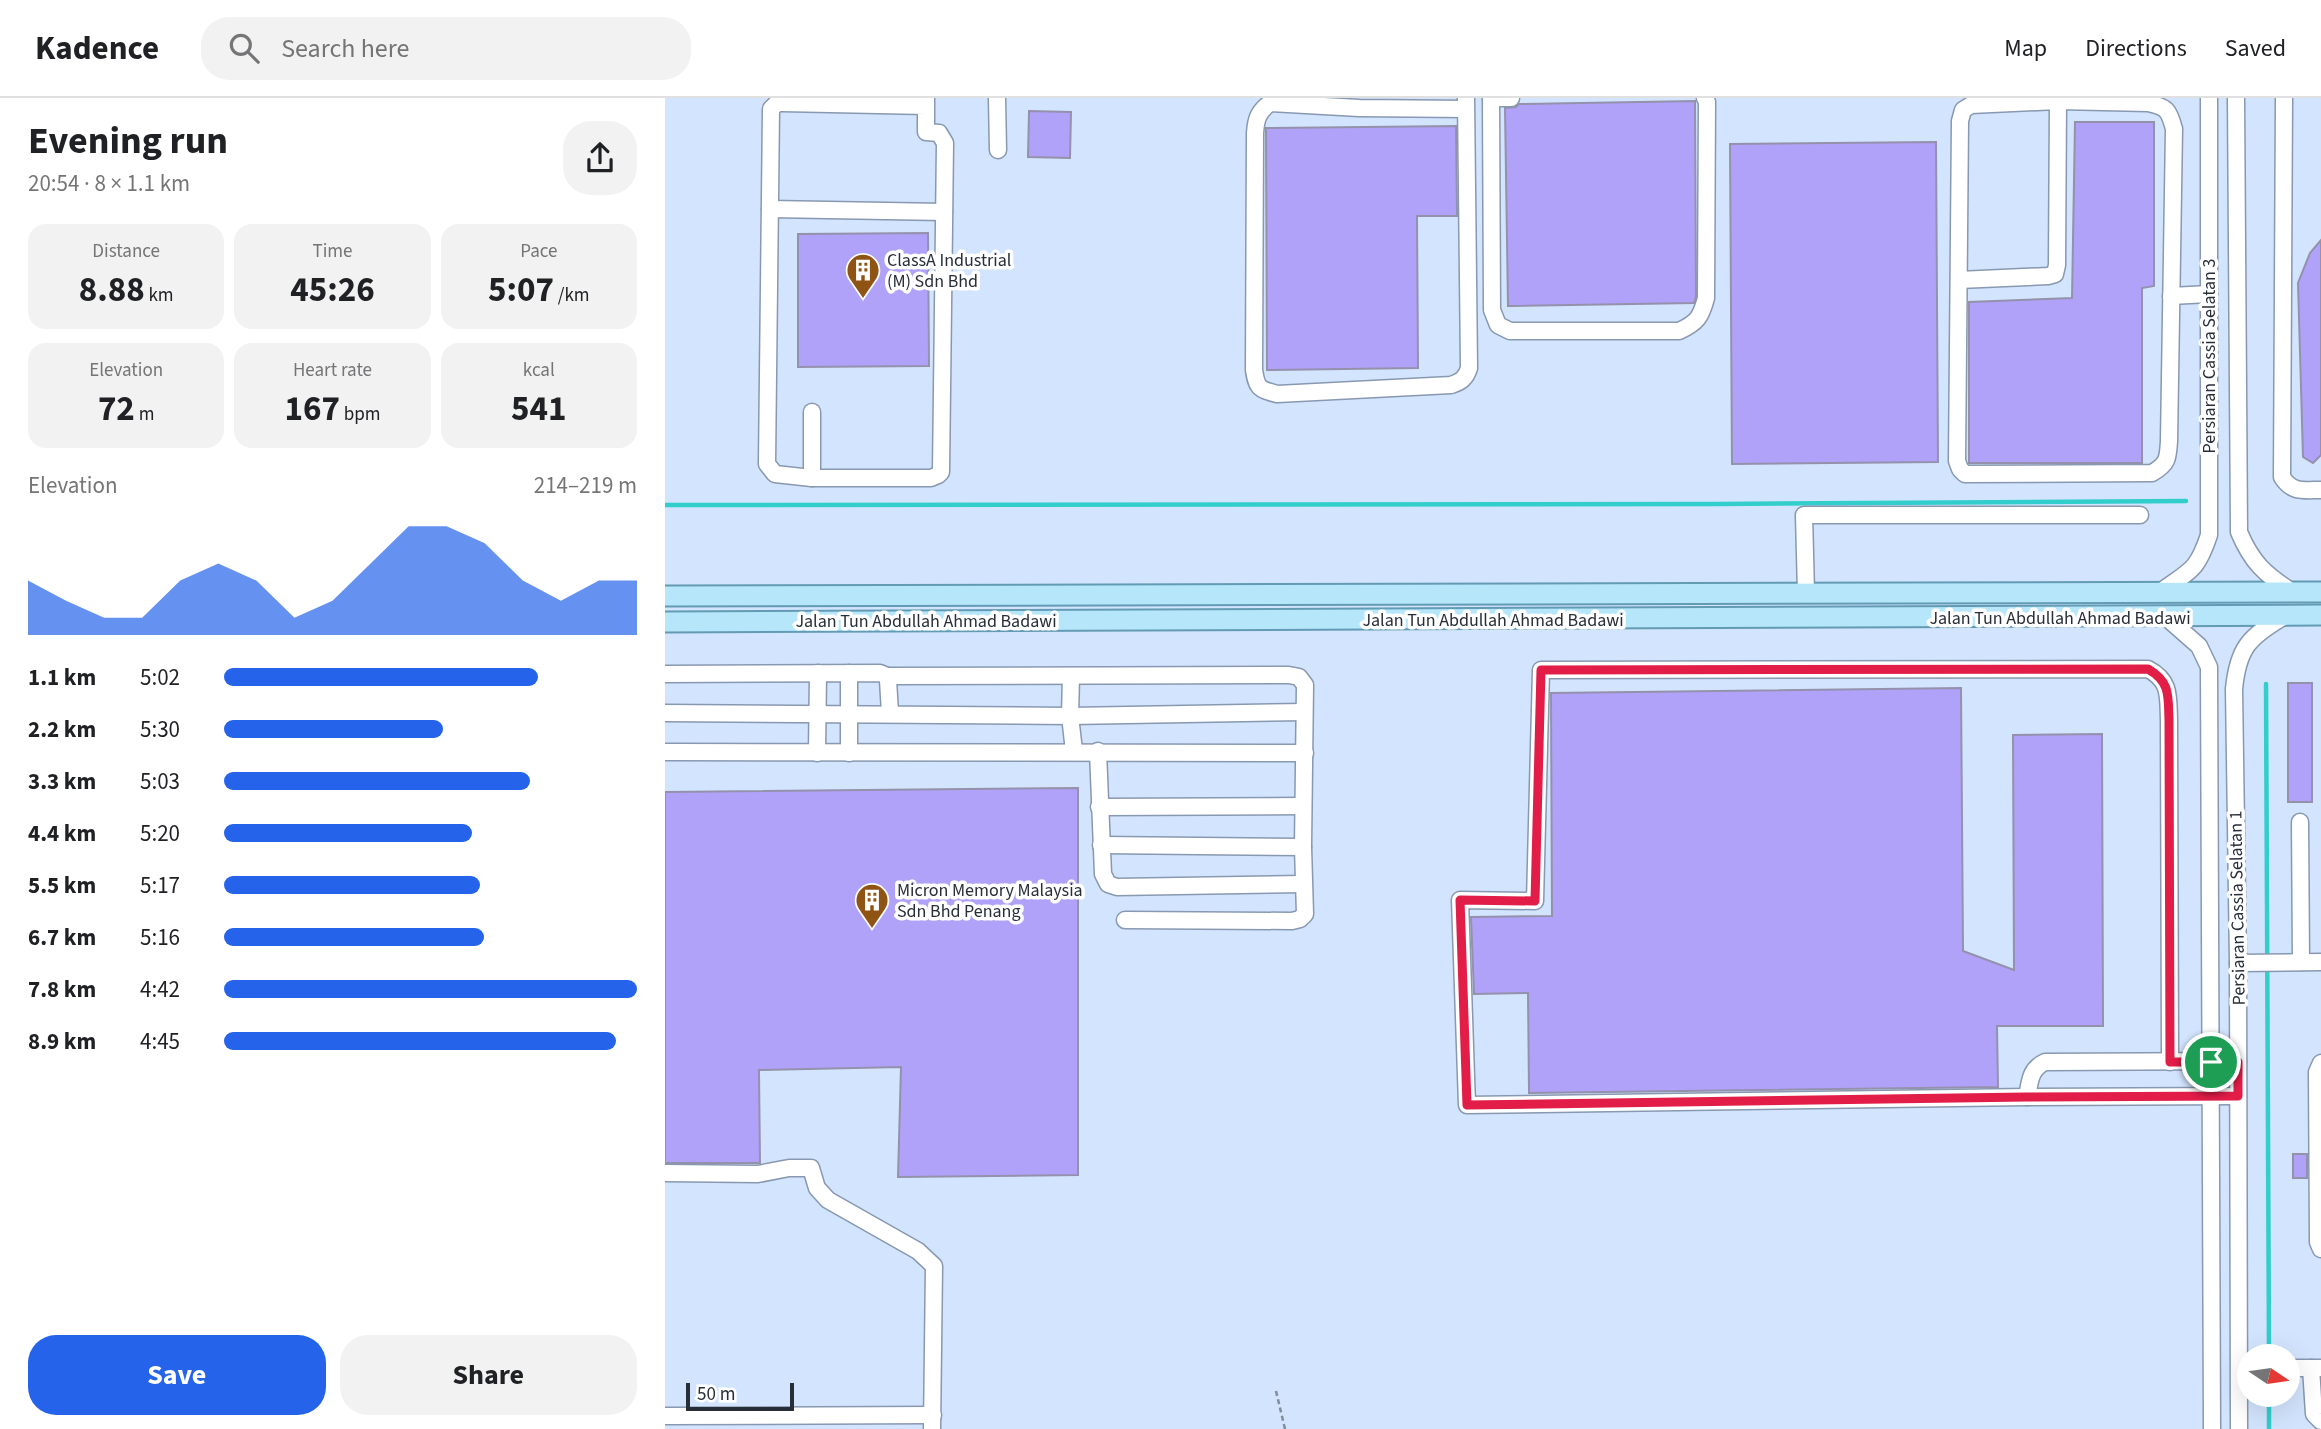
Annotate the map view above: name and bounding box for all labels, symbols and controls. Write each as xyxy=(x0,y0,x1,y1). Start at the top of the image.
search box xyxy=(201,17,691,80)
text: Kadence xyxy=(35,25,159,72)
icon: search xyxy=(225,29,263,67)
text: Search here xyxy=(281,30,409,67)
text: Map xyxy=(2004,31,2047,66)
text: Directions xyxy=(2085,31,2187,66)
text: Saved xyxy=(2225,31,2286,66)
text: Evening run xyxy=(28,114,228,168)
button: share xyxy=(563,121,637,195)
text: 20:54 · 8 × 1.1 km xyxy=(28,167,190,200)
text: Distance xyxy=(92,238,160,265)
text: Time xyxy=(312,238,353,265)
text: Pace xyxy=(520,238,557,265)
place label: ClassA Industrial (M) Sdn Bhd xyxy=(887,248,1011,294)
building icon: ClassA Industrial (M) Sdn Bhd xyxy=(844,251,882,300)
street label: Persiaran Cassia Selatan 3 xyxy=(2197,258,2222,453)
text: 8.88 xyxy=(79,265,145,315)
text: 45:26 xyxy=(290,265,375,315)
text: 5:07 xyxy=(488,265,554,315)
text: km xyxy=(145,282,174,309)
text: /km xyxy=(554,282,590,309)
text: Elevation xyxy=(89,357,163,384)
text: Heart rate xyxy=(293,357,372,384)
text: kcal xyxy=(523,357,555,384)
text: 72 xyxy=(98,384,135,434)
text: 167 xyxy=(284,384,340,434)
text: 541 xyxy=(511,384,567,434)
text: m xyxy=(135,401,154,428)
text: bpm xyxy=(340,401,381,428)
text: Elevation xyxy=(28,469,118,502)
text: 214–219 m xyxy=(534,469,637,502)
street label: Jalan Tun Abdullah Ahmad Badawi xyxy=(1929,606,2191,631)
street label: Jalan Tun Abdullah Ahmad Badawi xyxy=(1362,608,1624,633)
street label: Jalan Tun Abdullah Ahmad Badawi xyxy=(795,609,1057,634)
text: 1.1 km xyxy=(28,661,96,694)
text: 5:02 xyxy=(140,661,180,694)
text: 2.2 km xyxy=(28,713,96,746)
text: 5:30 xyxy=(140,713,180,746)
text: 3.3 km xyxy=(28,765,96,798)
text: 5:03 xyxy=(140,765,180,798)
street label: Persiaran Cassia Selatan 1 xyxy=(2223,810,2252,1006)
text: 4.4 km xyxy=(28,817,96,850)
text: 5:20 xyxy=(140,817,180,850)
text: 5.5 km xyxy=(28,869,96,902)
text: 5:17 xyxy=(140,869,180,902)
place label: Micron Memory Malaysia Sdn Bhd Penang xyxy=(897,878,1083,924)
building icon: Micron Memory Malaysia Sdn Bhd Penang xyxy=(853,881,891,930)
text: 6.7 km xyxy=(28,921,96,954)
text: 5:16 xyxy=(140,921,180,954)
text: 7.8 km xyxy=(28,973,96,1006)
text: 4:42 xyxy=(140,973,180,1006)
text: 8.9 km xyxy=(28,1025,96,1058)
text: 4:45 xyxy=(140,1025,180,1058)
pin xyxy=(2181,1032,2241,1092)
icon: arrive xyxy=(2192,1043,2230,1081)
button: Save xyxy=(28,1335,326,1415)
button: Share xyxy=(340,1335,637,1415)
north arrow xyxy=(2237,1344,2299,1407)
map controls xyxy=(2237,1344,2300,1407)
scale bar xyxy=(686,1380,795,1412)
text: 50 m xyxy=(697,1381,735,1408)

